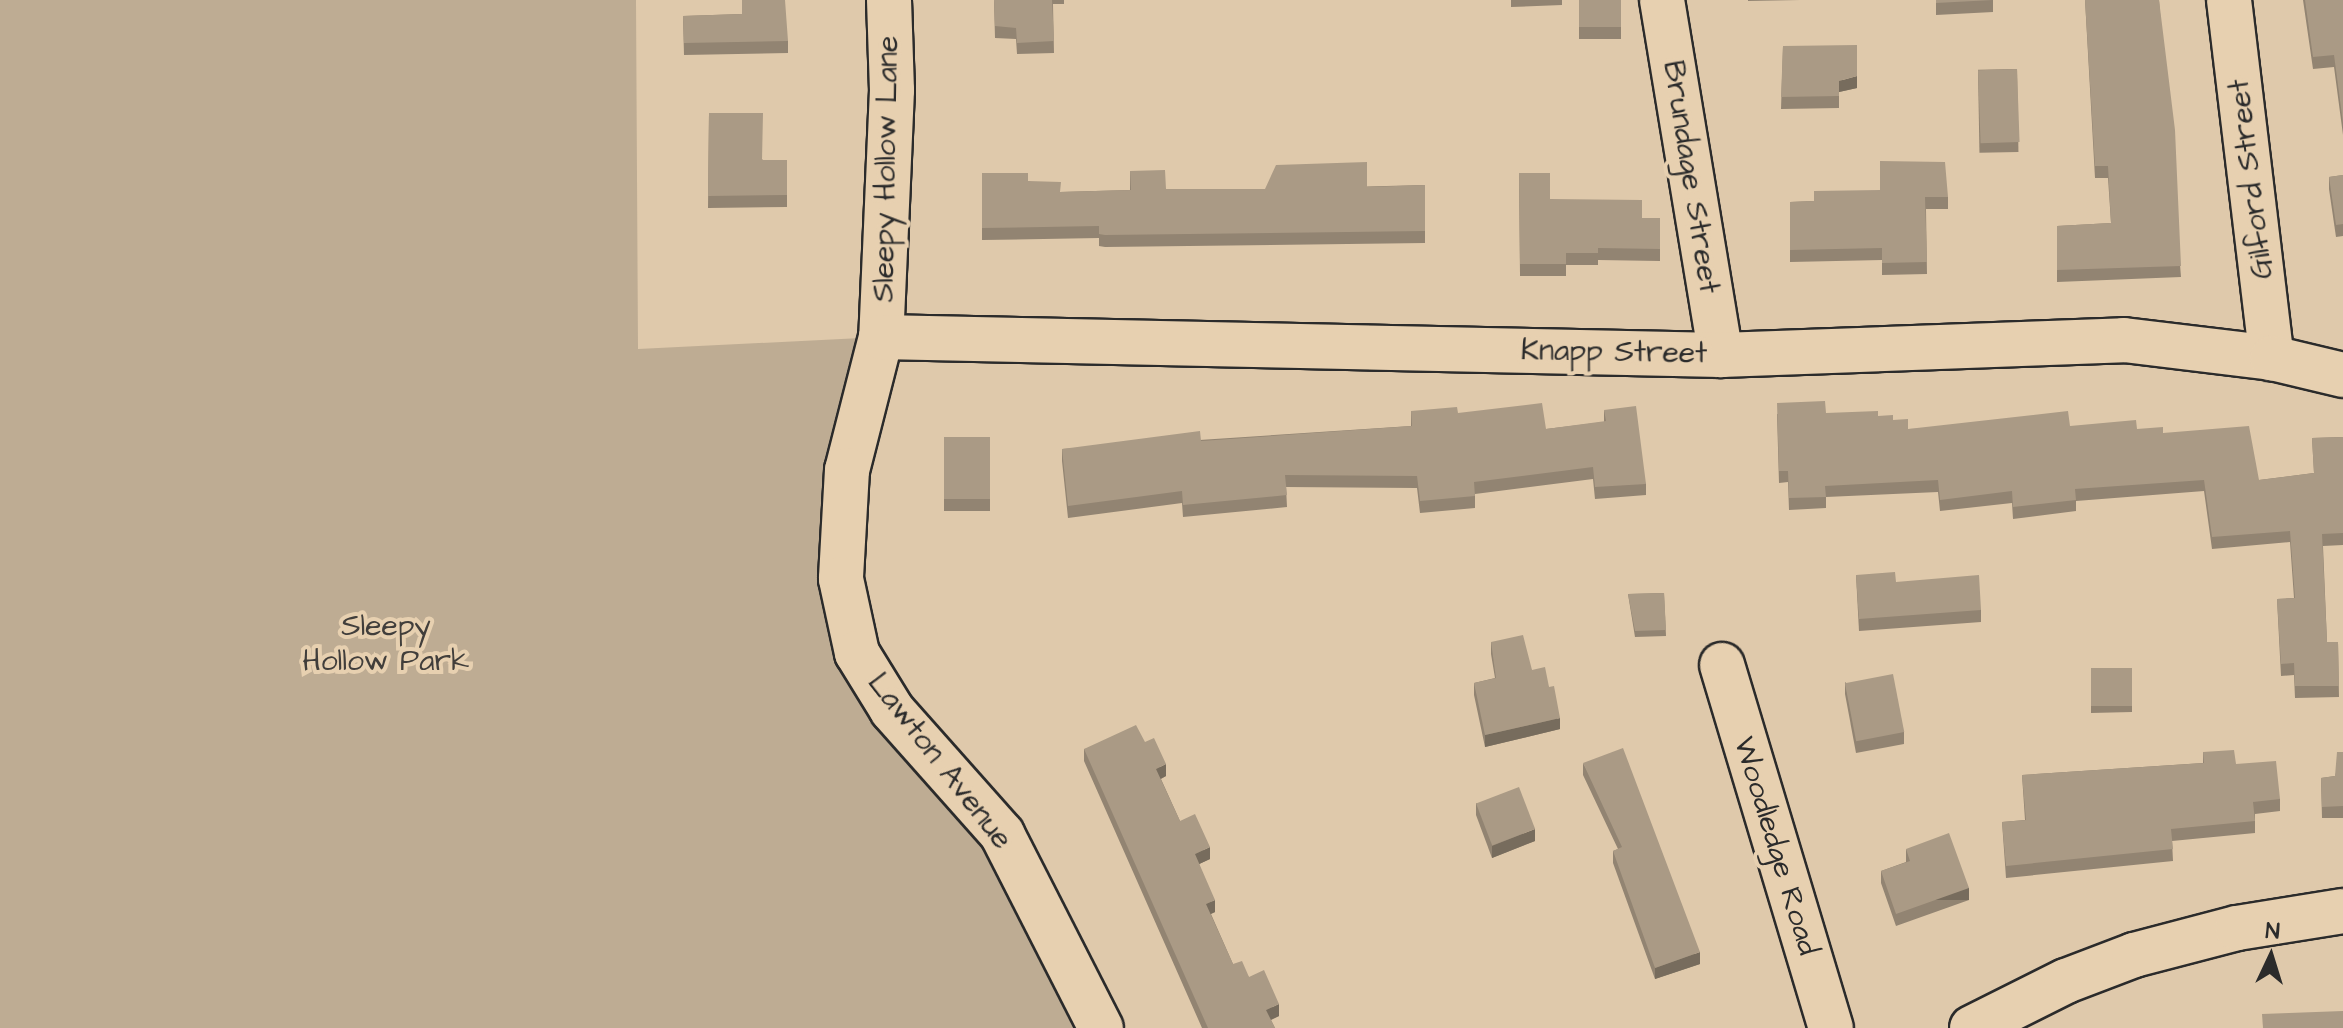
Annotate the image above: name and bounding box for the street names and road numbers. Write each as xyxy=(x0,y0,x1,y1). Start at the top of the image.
street label: Sleepy Hollow Lane xyxy=(866,35,906,303)
street label: Brundage Street xyxy=(1655,58,1727,296)
street label: Gilford Street xyxy=(2221,77,2281,281)
street label: Knapp Street xyxy=(1521,332,1707,372)
street label: Lawton Avenue xyxy=(860,666,1020,856)
street label: Woodledge Road xyxy=(1726,733,1826,959)

